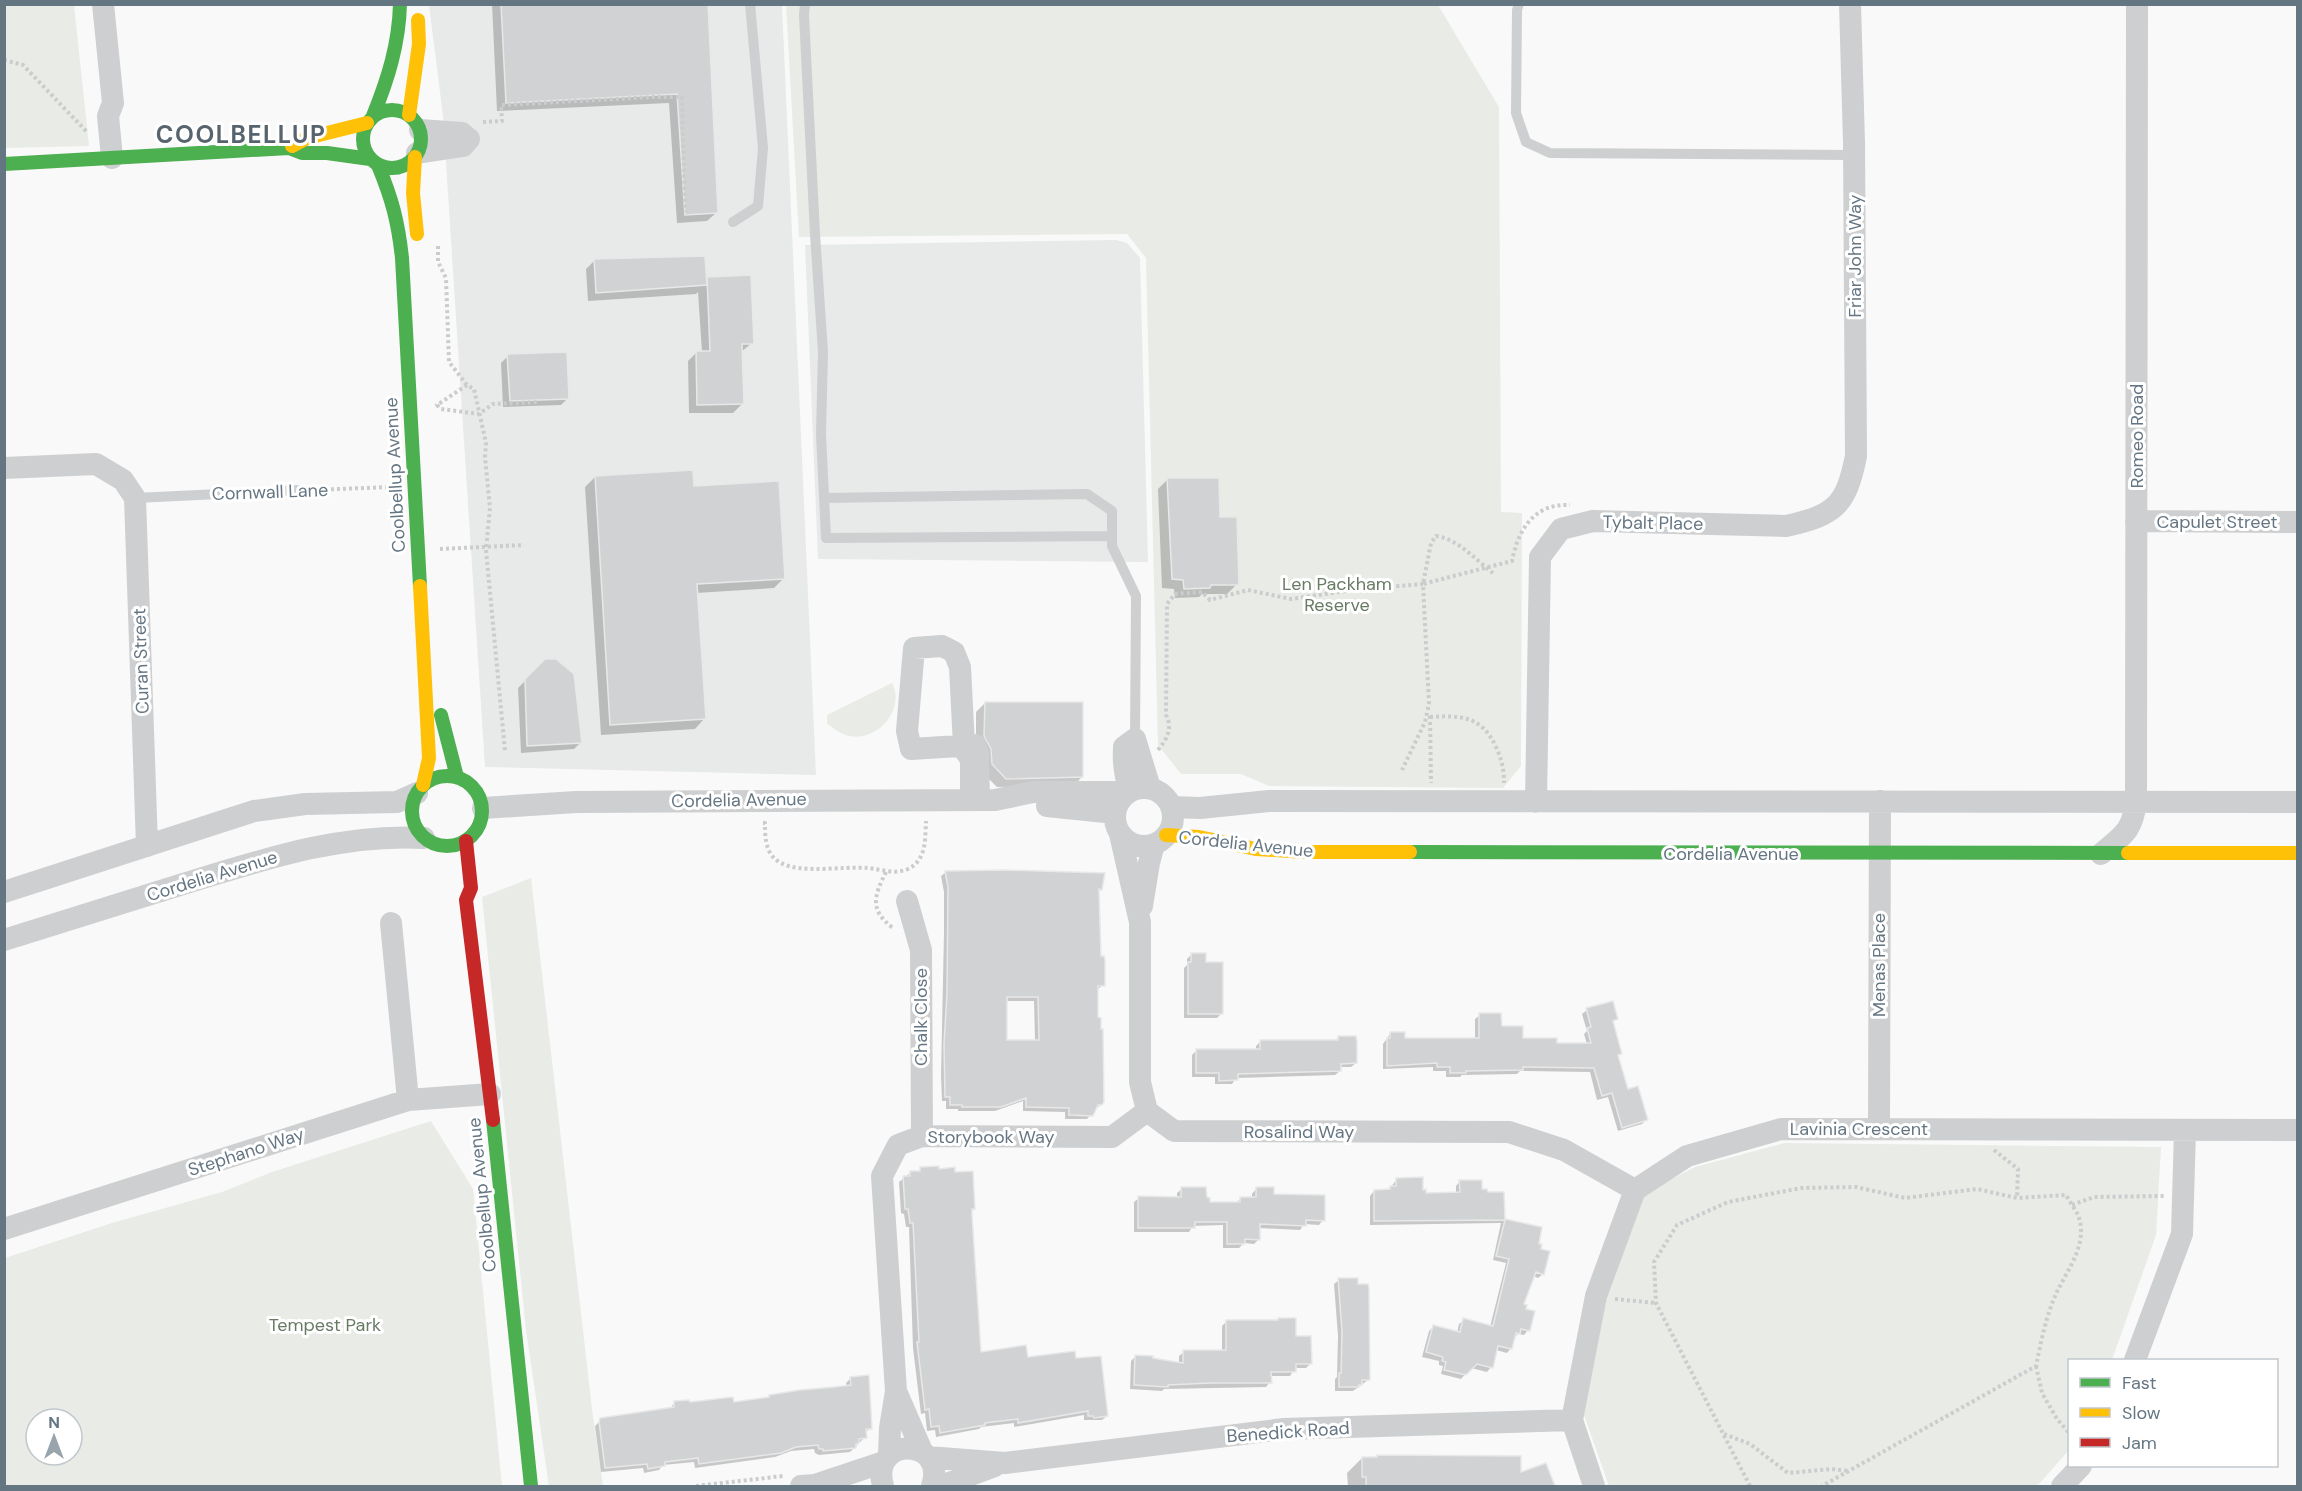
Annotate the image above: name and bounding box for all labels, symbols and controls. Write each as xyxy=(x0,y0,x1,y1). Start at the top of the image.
district label: COOLBELLUP xyxy=(156,119,326,150)
street label: Friar John Way xyxy=(1843,194,1867,318)
street label: Romeo Road xyxy=(2125,384,2149,488)
street label: Coolbellup Avenue xyxy=(379,397,411,553)
street label: Cornwall Lane xyxy=(211,478,329,506)
street label: Tybalt Place xyxy=(1602,510,1704,536)
street label: Capulet Street xyxy=(2156,510,2278,534)
park label: Len Packham Reserve xyxy=(1282,572,1392,617)
street label: Curan Street xyxy=(127,608,155,714)
street label: Cordelia Avenue xyxy=(671,787,807,813)
street label: Cordelia Avenue xyxy=(1177,825,1315,863)
street label: Cordelia Avenue xyxy=(1663,842,1799,866)
street label: Cordelia Avenue xyxy=(144,845,280,907)
street label: Menas Place xyxy=(1867,913,1891,1017)
street label: Chalk Close xyxy=(909,968,933,1066)
street label: Coolbellup Avenue xyxy=(462,1117,502,1273)
street label: Lavinia Crescent xyxy=(1790,1117,1928,1141)
street label: Rosalind Way xyxy=(1244,1120,1354,1144)
street label: Stephano Way xyxy=(185,1122,307,1182)
street label: Storybook Way xyxy=(927,1125,1055,1149)
park label: Tempest Park xyxy=(269,1313,381,1337)
legend xyxy=(2068,1359,2278,1467)
text: Fast xyxy=(2122,1371,2157,1395)
text: Slow xyxy=(2122,1401,2161,1425)
north arrow xyxy=(24,1407,84,1467)
text: N xyxy=(48,1412,60,1433)
street label: Benedick Road xyxy=(1226,1416,1350,1448)
text: Jam xyxy=(2122,1431,2157,1455)

